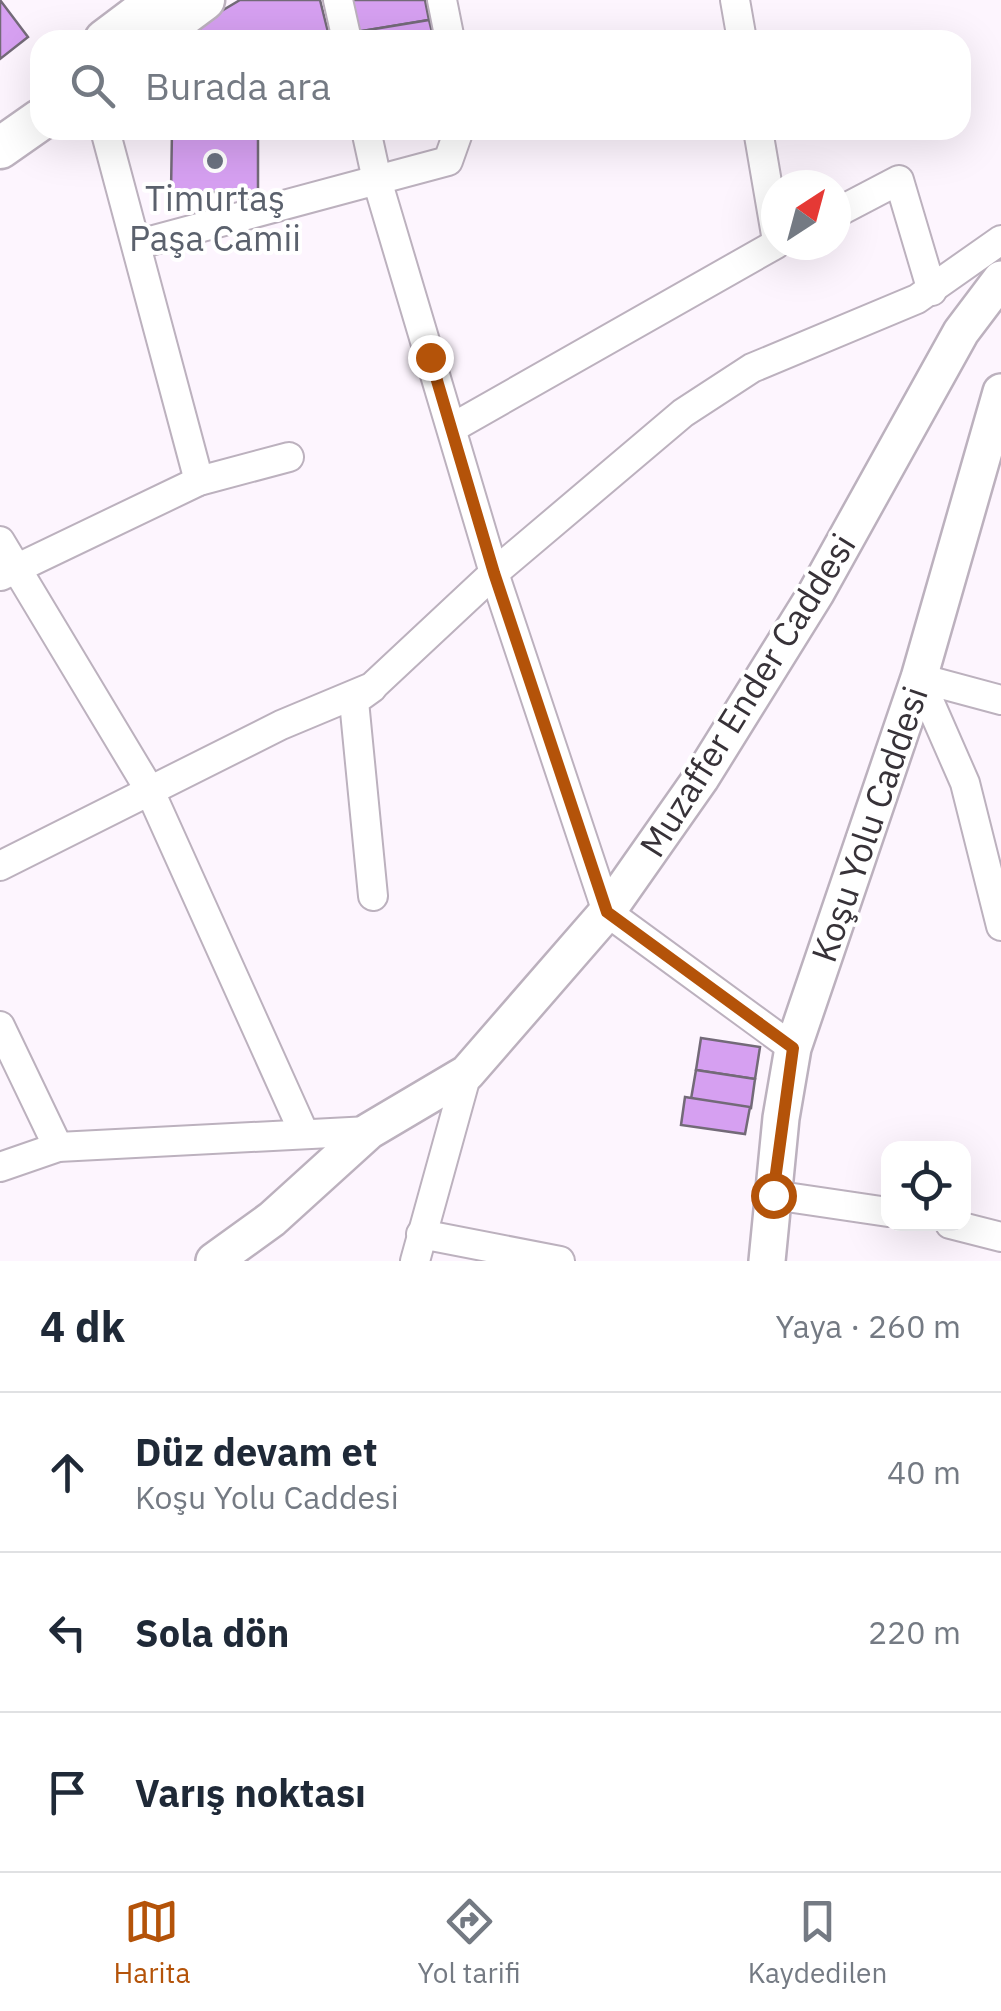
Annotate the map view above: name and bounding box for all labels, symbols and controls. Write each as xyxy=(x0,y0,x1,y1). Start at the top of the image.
search box xyxy=(30,30,971,140)
icon: search xyxy=(65,58,120,113)
text: Burada ara xyxy=(145,61,331,110)
marker: Timurtaş Paşa Camii xyxy=(204,150,226,172)
north arrow xyxy=(761,170,851,260)
place label: Timurtaş Paşa Camii xyxy=(129,175,301,261)
route end xyxy=(408,335,454,381)
street label: Muzaffer Ender Caddesi xyxy=(629,525,865,865)
street label: Koşu Yolu Caddesi xyxy=(800,680,938,968)
map controls xyxy=(881,1141,971,1231)
button: locate xyxy=(881,1141,971,1231)
route start xyxy=(751,1173,797,1219)
text: 4 dk xyxy=(40,1299,125,1354)
text: Yaya · 260 m xyxy=(775,1305,961,1347)
text: Düz devam et xyxy=(135,1427,377,1476)
icon: ahead xyxy=(40,1445,95,1500)
text: 40 m xyxy=(887,1451,961,1493)
text: Koşu Yolu Caddesi xyxy=(135,1476,399,1518)
icon: left xyxy=(40,1605,95,1660)
text: Sola dön xyxy=(135,1608,289,1657)
text: 220 m xyxy=(868,1611,961,1653)
icon: arrive xyxy=(40,1765,95,1820)
text: Varış noktası xyxy=(135,1768,366,1817)
tab: Harita xyxy=(114,1894,190,1991)
tab: Yol tarifi xyxy=(418,1894,521,1991)
tab: Kaydedilen xyxy=(748,1894,887,1991)

